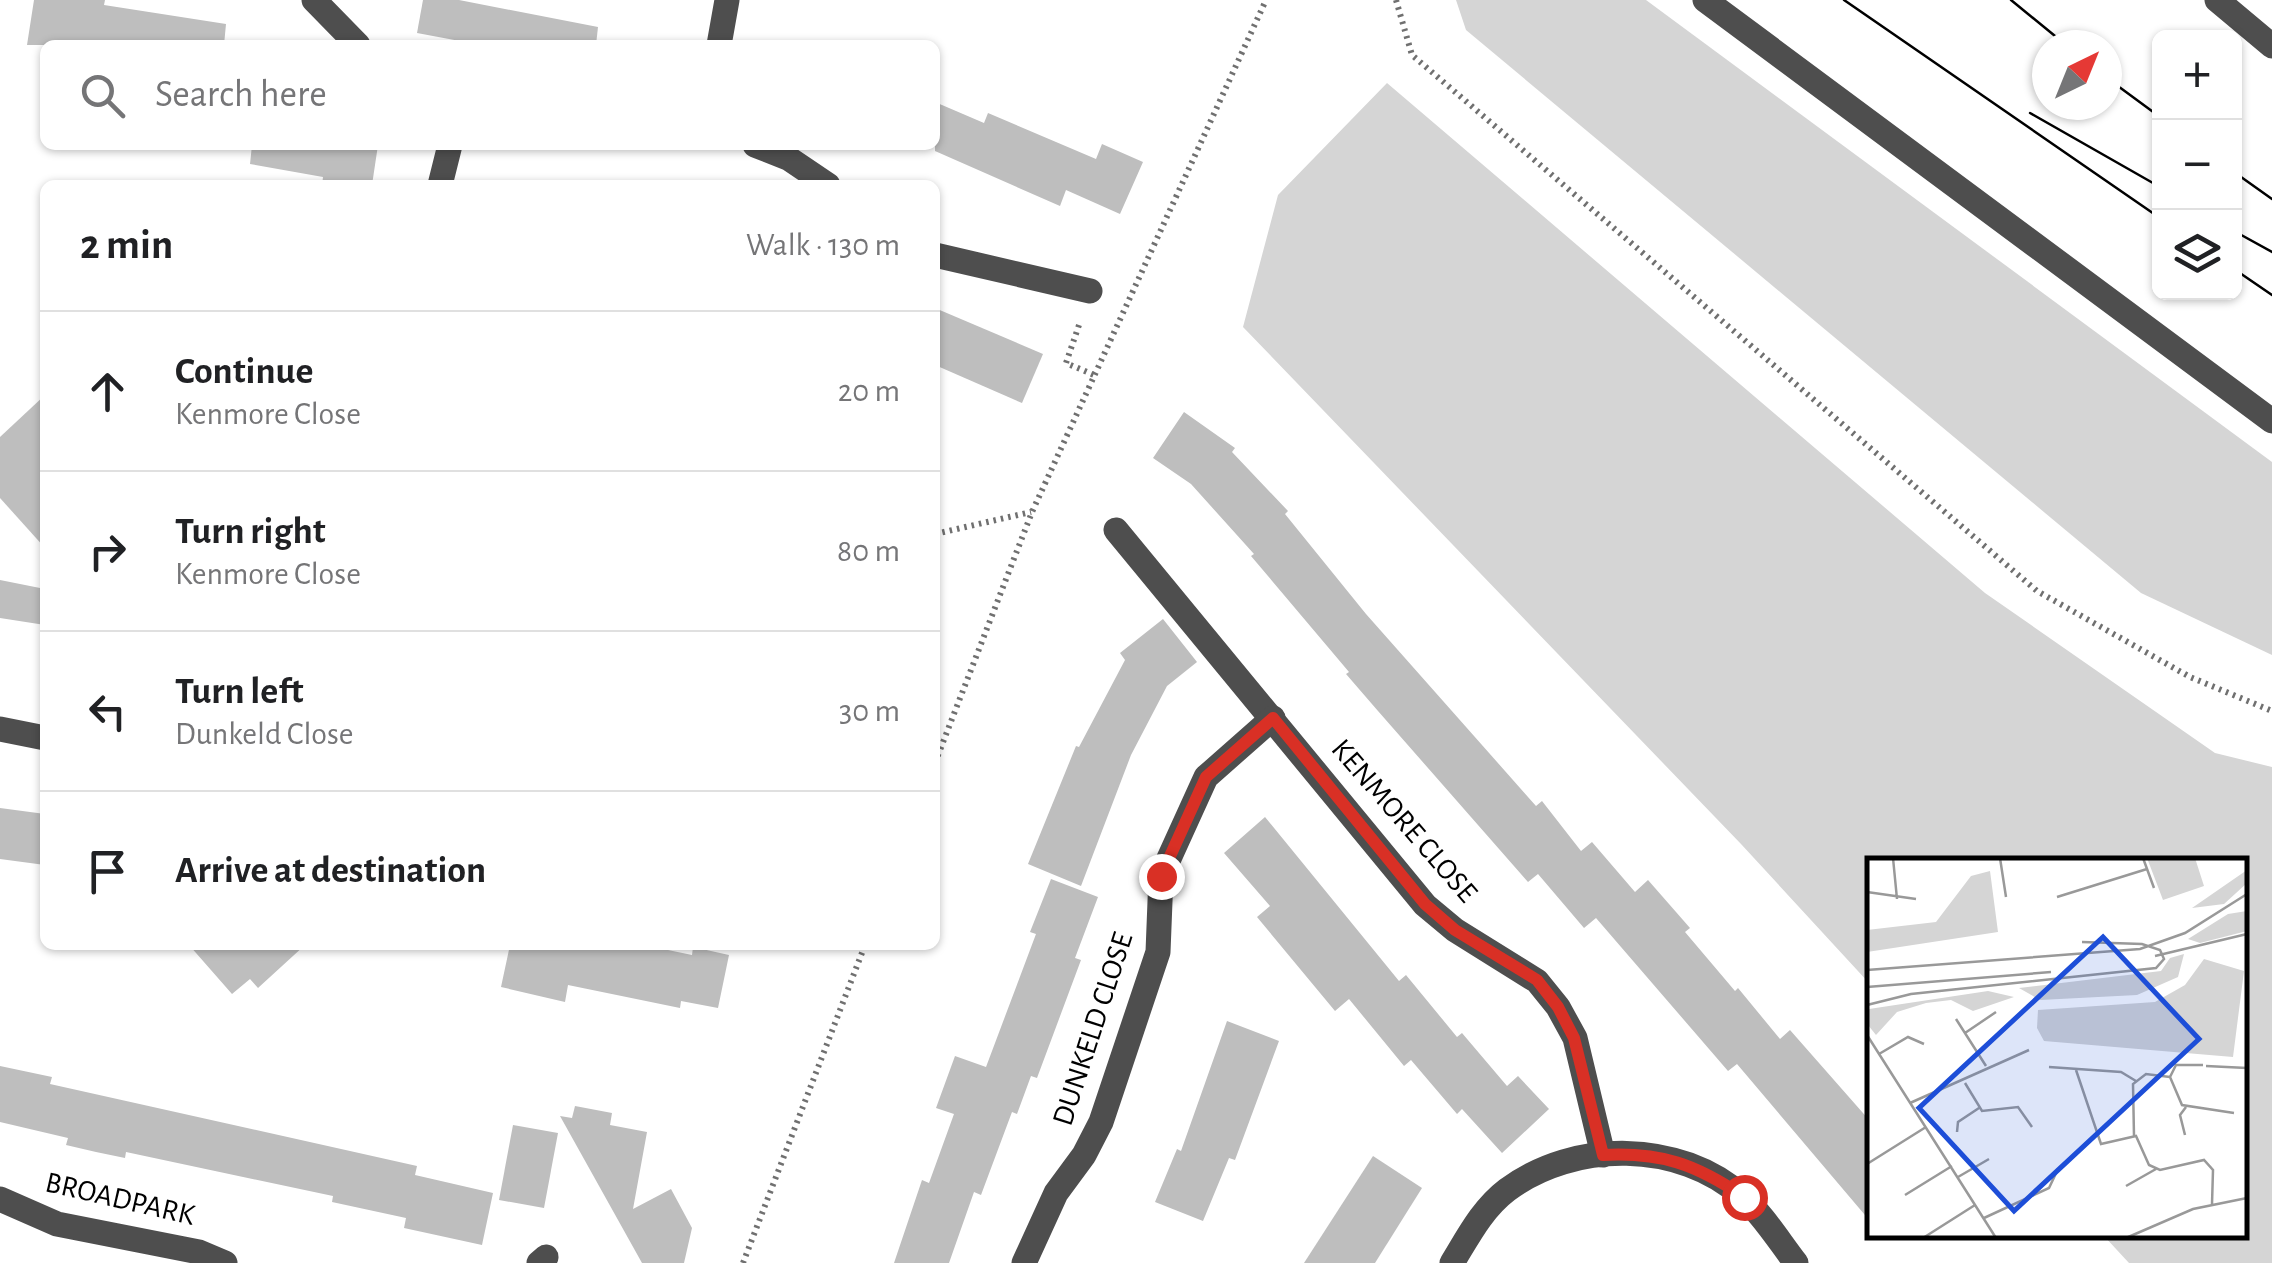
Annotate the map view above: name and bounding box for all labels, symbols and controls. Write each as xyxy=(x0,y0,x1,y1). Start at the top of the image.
north arrow xyxy=(2032,30,2122,120)
map controls xyxy=(2152,30,2242,300)
button: + xyxy=(2152,30,2242,120)
search box xyxy=(40,40,940,150)
icon: search xyxy=(75,68,130,123)
text: Search here xyxy=(155,76,327,114)
button: − xyxy=(2152,120,2242,210)
button: layers xyxy=(2152,210,2242,300)
text: 2 min xyxy=(80,224,173,266)
text: Walk · 130 m xyxy=(746,229,900,261)
text: Continue xyxy=(175,353,313,391)
icon: ahead xyxy=(80,364,135,419)
text: 20 m xyxy=(838,375,900,407)
text: Kenmore Close xyxy=(175,398,361,430)
text: Turn right xyxy=(175,513,325,551)
icon: right xyxy=(80,524,135,579)
text: 80 m xyxy=(837,535,900,567)
text: Kenmore Close xyxy=(175,558,361,590)
text: Turn left xyxy=(175,673,303,711)
icon: left xyxy=(80,684,135,739)
text: 30 m xyxy=(839,695,900,727)
text: Dunkeld Close xyxy=(175,718,354,750)
street label: KENMORE CLOSE xyxy=(1325,734,1483,908)
icon: arrive xyxy=(80,844,135,899)
text: Arrive at destination xyxy=(175,852,486,890)
route end xyxy=(1139,854,1185,900)
inset map xyxy=(1867,858,2247,1238)
street label: DUNKELD CLOSE xyxy=(1048,929,1138,1129)
street label: BROADPARK xyxy=(42,1167,198,1231)
route start xyxy=(1722,1175,1768,1221)

